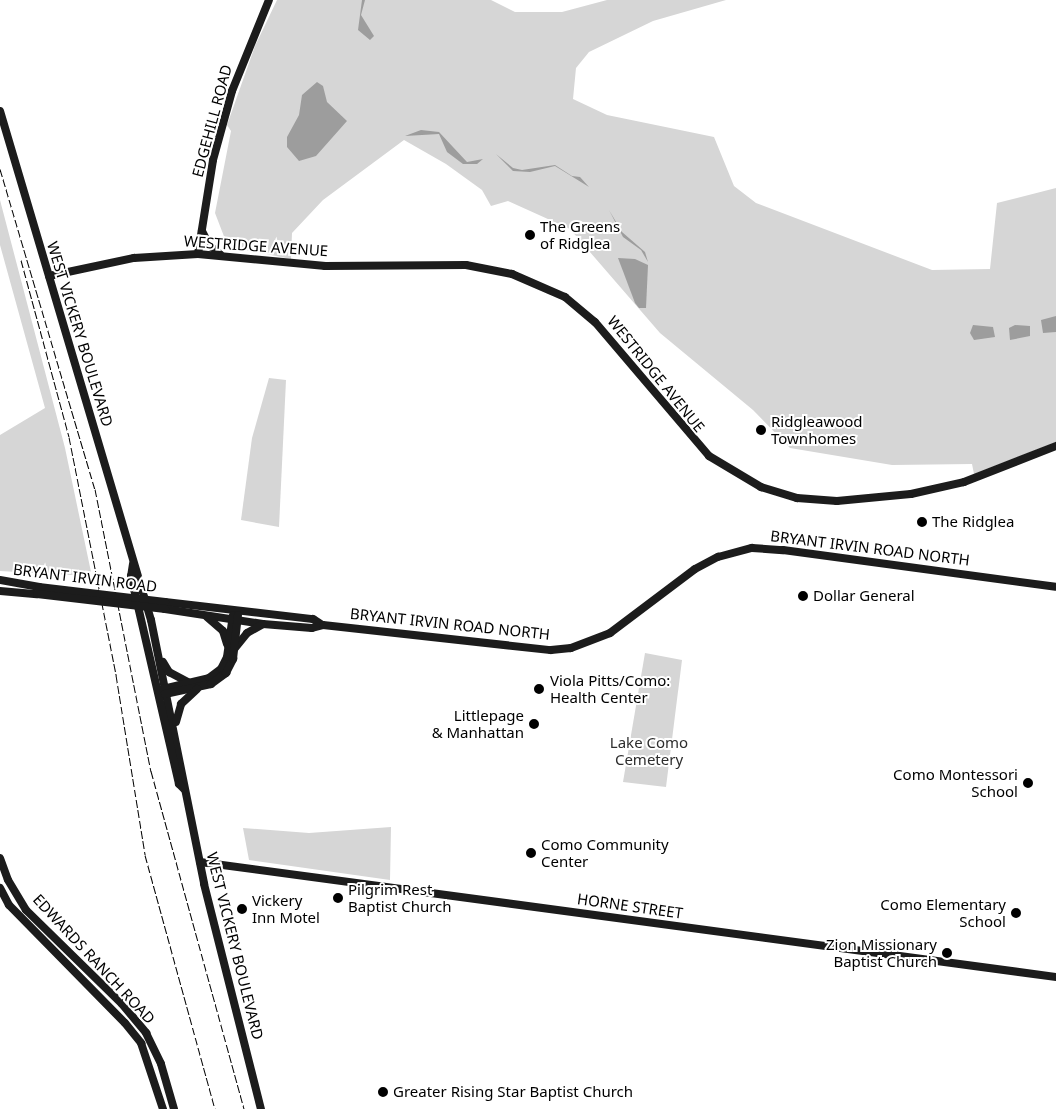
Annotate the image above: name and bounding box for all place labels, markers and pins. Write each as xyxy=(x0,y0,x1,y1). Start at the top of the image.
place label: The Greens of Ridglea xyxy=(540,217,620,252)
marker: The Greens of Ridglea xyxy=(524,229,536,241)
place label: Ridgleawood Townhomes xyxy=(771,412,863,447)
marker: Ridgleawood Townhomes xyxy=(755,424,767,436)
place label: The Ridglea xyxy=(932,513,1014,531)
marker: The Ridglea xyxy=(916,516,928,528)
place label: Dollar General xyxy=(813,587,915,605)
marker: Dollar General xyxy=(797,590,809,602)
place label: Viola Pitts/Como: Health Center xyxy=(550,671,670,706)
marker: Viola Pitts/Como: Health Center xyxy=(532,682,546,696)
place label: Littlepage & Manhattan xyxy=(432,706,524,741)
marker: Littlepage & Manhattan xyxy=(528,718,540,730)
place label: Como Montessori School xyxy=(893,765,1018,800)
marker: Como Montessori School xyxy=(1022,777,1034,789)
place label: Como Community Center xyxy=(541,835,669,870)
marker: Como Community Center xyxy=(525,847,537,859)
place label: Pilgrim Rest Baptist Church xyxy=(348,880,452,915)
place label: Vickery Inn Motel xyxy=(252,891,320,926)
marker: Pilgrim Rest Baptist Church xyxy=(332,892,344,904)
place label: Como Elementary School xyxy=(880,895,1006,930)
marker: Vickery Inn Motel xyxy=(236,903,248,915)
marker: Como Elementary School xyxy=(1010,907,1022,919)
place label: Zion Missionary Baptist Church xyxy=(826,935,937,970)
marker: Zion Missionary Baptist Church xyxy=(941,947,953,959)
place label: Greater Rising Star Baptist Church xyxy=(393,1083,633,1101)
marker: Greater Rising Star Baptist Church xyxy=(377,1086,389,1098)

